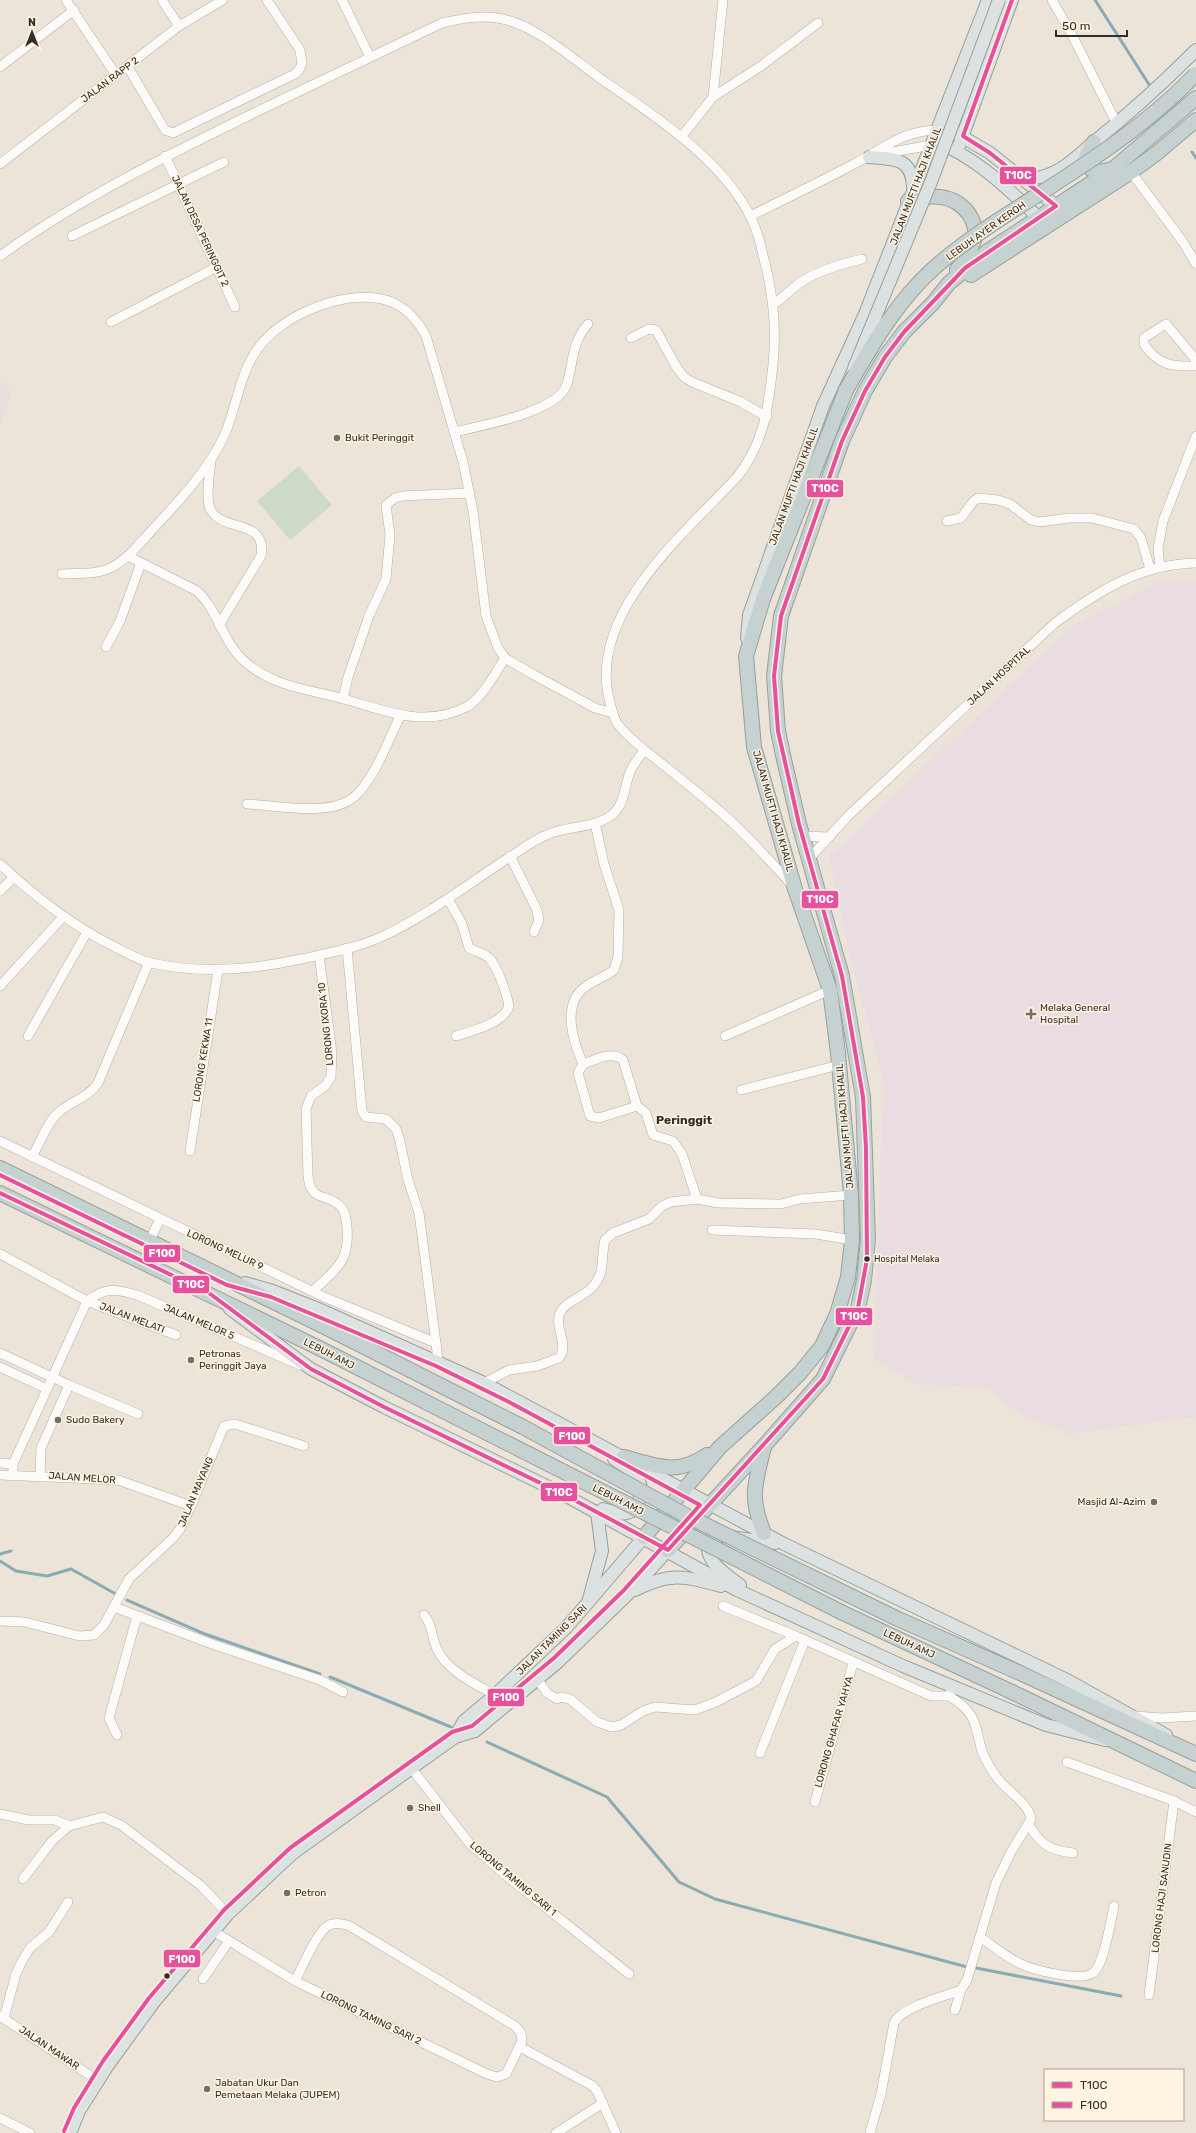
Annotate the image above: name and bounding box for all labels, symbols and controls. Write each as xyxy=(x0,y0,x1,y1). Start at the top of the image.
north arrow xyxy=(12,12,52,52)
scale bar xyxy=(1056,12,1127,38)
text: N xyxy=(28,16,36,29)
text: 50 m xyxy=(1062,19,1090,33)
street label: JALAN RAPP 2 xyxy=(79,54,141,106)
street label: JALAN MUFTI HAJI KHALIL xyxy=(888,125,944,247)
line badge: T10C xyxy=(999,166,1037,185)
text: T10C xyxy=(1004,169,1032,182)
street label: JALAN DESA PERINGGIT 2 xyxy=(169,173,231,289)
street label: LEBUH AYER KEROH xyxy=(944,199,1028,263)
street label: JALAN MUFTI HAJI KHALIL xyxy=(767,425,821,547)
place label: Bukit Peringgit xyxy=(345,432,414,444)
marker: Bukit Peringgit xyxy=(332,433,342,443)
line badge: T10C xyxy=(806,479,844,498)
text: T10C xyxy=(811,482,839,495)
street label: JALAN HOSPITAL xyxy=(965,644,1033,708)
street label: JALAN MUFTI HAJI KHALIL xyxy=(750,749,796,873)
line badge: T10C xyxy=(801,890,839,909)
text: T10C xyxy=(806,893,834,906)
street label: LORONG IXORA 10 xyxy=(316,982,336,1066)
place label: Melaka General Hospital xyxy=(1040,1002,1110,1026)
marker: Melaka General Hospital xyxy=(1025,1008,1037,1020)
street label: LORONG KEKWA 11 xyxy=(190,1017,216,1103)
street label: JALAN MUFTI HAJI KHALIL xyxy=(834,1063,856,1189)
district label: Peringgit xyxy=(656,1113,712,1127)
street label: LORONG MELUR 9 xyxy=(185,1227,265,1273)
line badge: F100 xyxy=(143,1244,181,1263)
text: F100 xyxy=(148,1247,176,1260)
marker: Hospital Melaka xyxy=(862,1254,872,1264)
place label: Hospital Melaka xyxy=(874,1254,939,1264)
line badge: T10C xyxy=(172,1275,210,1294)
text: T10C xyxy=(177,1278,205,1291)
street label: JALAN MELATI xyxy=(98,1300,166,1336)
street label: JALAN MELOR 5 xyxy=(162,1302,236,1342)
line badge: T10C xyxy=(835,1307,873,1326)
text: T10C xyxy=(840,1310,868,1323)
street label: LEBUH AMJ xyxy=(301,1336,357,1372)
place label: Petronas Peringgit Jaya xyxy=(199,1348,267,1372)
marker: Petronas Peringgit Jaya xyxy=(186,1355,196,1365)
place label: Sudo Bakery xyxy=(66,1414,125,1426)
marker: Sudo Bakery xyxy=(53,1415,63,1425)
line badge: F100 xyxy=(553,1426,591,1445)
text: F100 xyxy=(558,1430,586,1443)
street label: JALAN MAYANG xyxy=(176,1455,216,1529)
street label: JALAN MELOR xyxy=(48,1470,117,1486)
line badge: T10C xyxy=(540,1482,578,1502)
street label: LEBUH AMJ xyxy=(590,1482,646,1518)
text: T10C xyxy=(545,1486,573,1499)
place label: Masjid Al-Azim xyxy=(1078,1496,1146,1508)
marker: Masjid Al-Azim xyxy=(1149,1497,1159,1507)
street label: JALAN TAMING SARI xyxy=(514,1602,590,1678)
street label: LEBUH AMJ xyxy=(881,1627,937,1661)
street label: LORONG GHAFAR YAHYA xyxy=(812,1675,856,1789)
line badge: F100 xyxy=(487,1688,525,1707)
text: F100 xyxy=(492,1691,520,1704)
place label: Shell xyxy=(418,1802,441,1814)
marker: Shell xyxy=(405,1803,415,1813)
street label: LORONG TAMING SARI 1 xyxy=(467,1839,559,1919)
street label: LORONG HAJI SANUDIN xyxy=(1149,1842,1175,1954)
place label: Petron xyxy=(295,1887,326,1899)
marker: Petron xyxy=(282,1888,292,1898)
line badge: F100 xyxy=(163,1949,201,1968)
text: F100 xyxy=(168,1953,196,1966)
unlabelled marker xyxy=(162,1971,172,1981)
street label: LORONG TAMING SARI 2 xyxy=(319,1988,423,2048)
street label: JALAN MAWAR xyxy=(17,2023,82,2073)
legend xyxy=(1044,2069,1184,2121)
place label: Jabatan Ukur Dan Pemetaan Melaka (JUPEM) xyxy=(215,2077,340,2101)
text: T10C xyxy=(1080,2078,1108,2092)
marker: Jabatan Ukur Dan Pemetaan Melaka (JUPEM) xyxy=(202,2084,212,2094)
text: F100 xyxy=(1080,2098,1107,2112)

